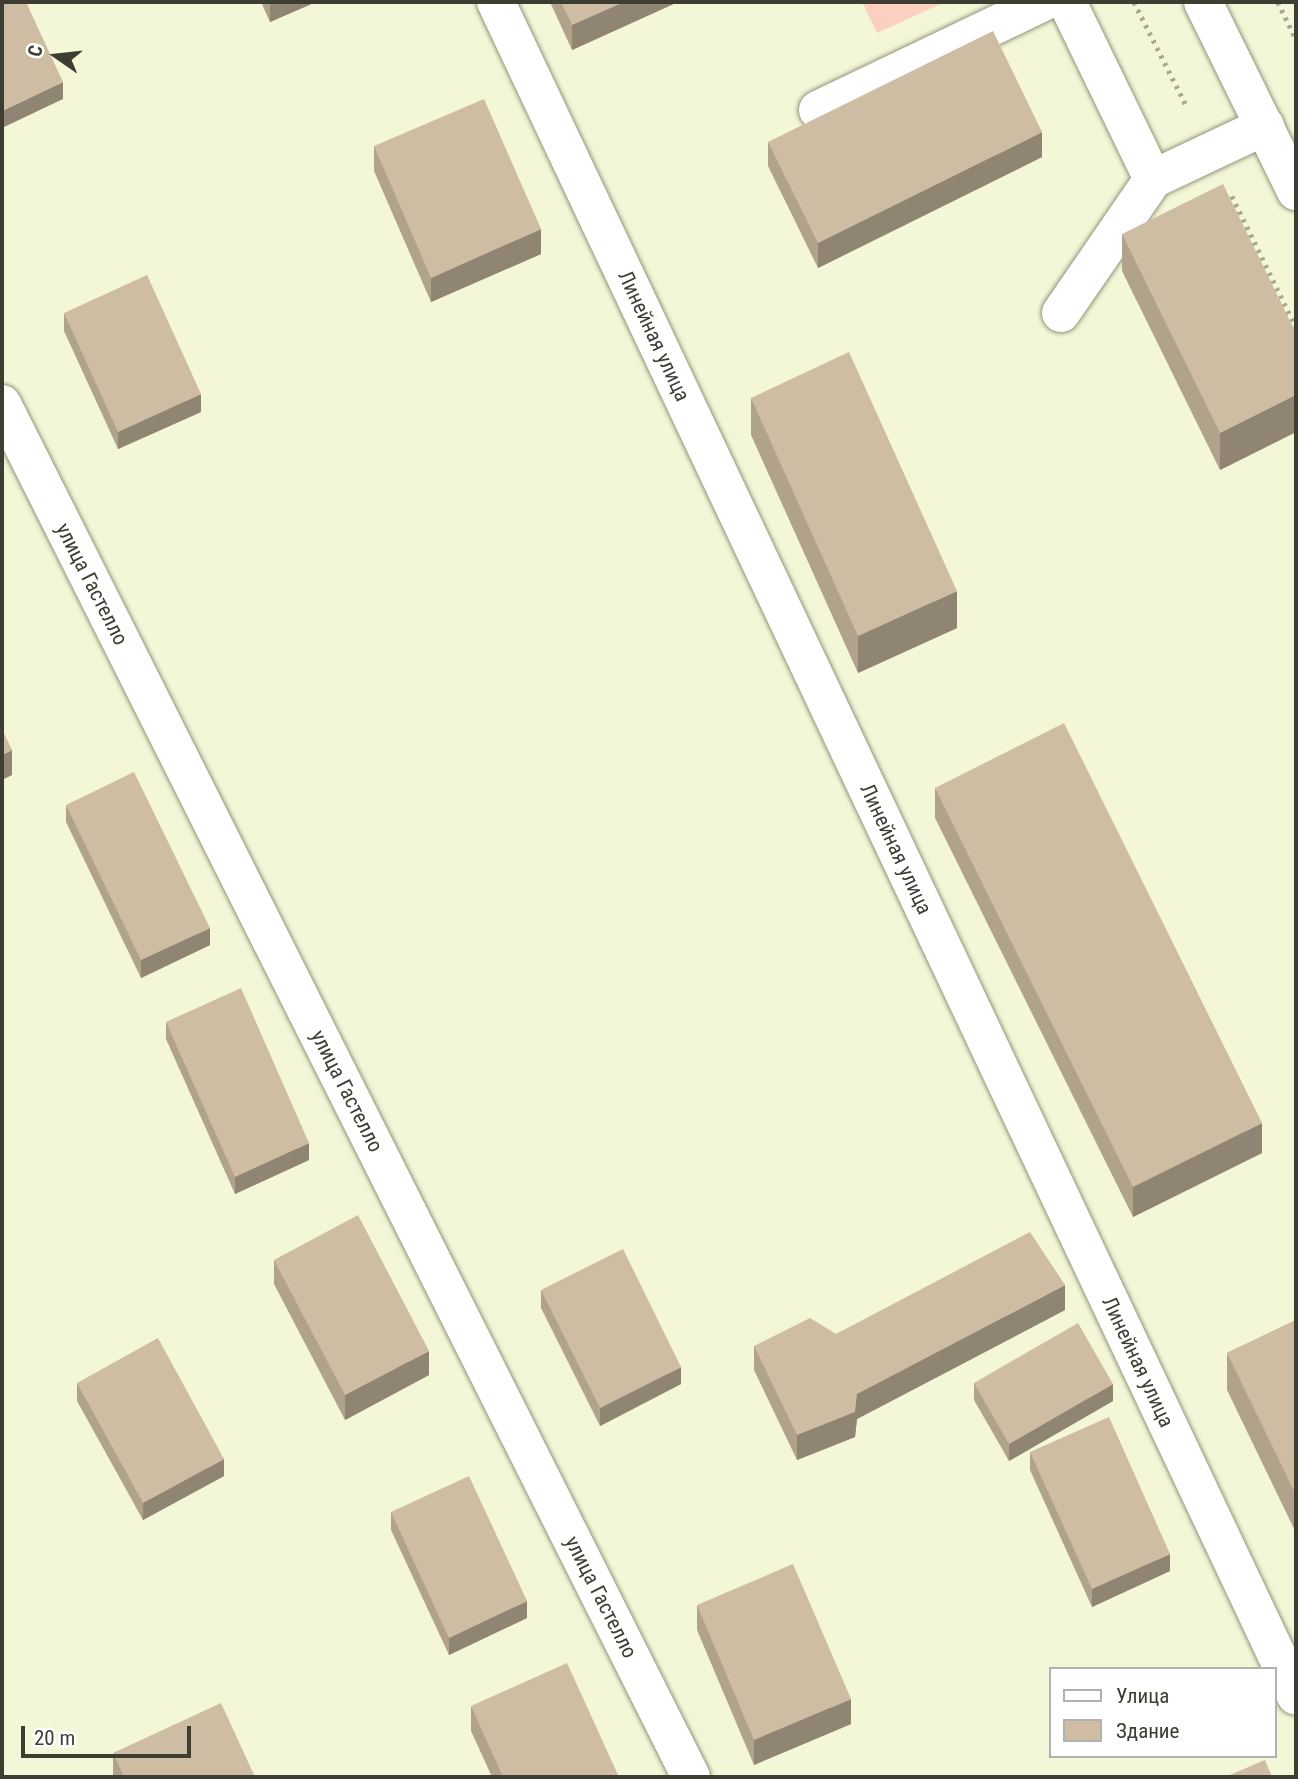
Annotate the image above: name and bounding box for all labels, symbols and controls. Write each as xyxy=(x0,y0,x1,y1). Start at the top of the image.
north arrow xyxy=(21,21,91,91)
text: С xyxy=(23,43,48,59)
street label: Линейная улица xyxy=(613,267,695,405)
street label: улица Гастелло xyxy=(50,519,134,649)
street label: Линейная улица xyxy=(855,780,937,918)
street label: улица Гастелло xyxy=(305,1026,389,1156)
street label: Линейная улица xyxy=(1097,1293,1179,1431)
street label: улица Гастелло xyxy=(559,1532,643,1662)
legend xyxy=(1050,1667,1277,1758)
text: Улица xyxy=(1116,1684,1169,1708)
scale bar xyxy=(24,1712,194,1756)
text: Здание xyxy=(1116,1719,1179,1743)
text: 20 m xyxy=(34,1726,75,1750)

